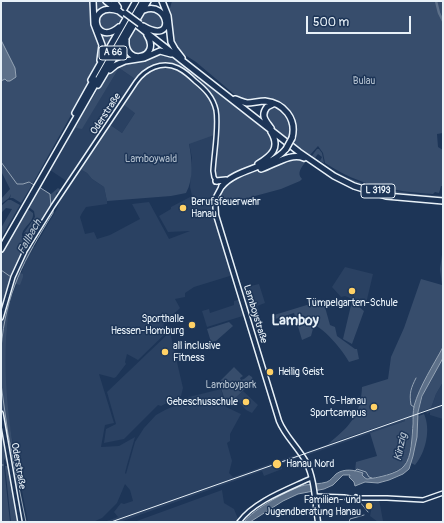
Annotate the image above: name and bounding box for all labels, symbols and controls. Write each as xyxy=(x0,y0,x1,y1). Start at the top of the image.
scale bar xyxy=(308,8,413,34)
text: 500 m xyxy=(313,15,349,30)
road number: A 66 xyxy=(99,46,127,60)
park label: Bulau xyxy=(353,75,375,87)
street label: Oderstraße xyxy=(88,91,124,137)
park label: Lamboywald xyxy=(125,153,177,165)
road number: L 3193 xyxy=(361,184,395,198)
place label: Berufsfeuerwehr Hanau xyxy=(191,196,261,220)
marker: Berufsfeuerwehr Hanau xyxy=(178,203,188,213)
water label: Fallbach xyxy=(15,217,45,257)
street label: Lamboystraße xyxy=(240,283,270,345)
marker: Tümpelgarten-Schule xyxy=(347,286,357,296)
place label: Tümpelgarten-Schule xyxy=(306,297,398,309)
place label: Sporthalle Hessen-Homburg xyxy=(111,313,184,336)
district label: Lamboy xyxy=(271,313,319,329)
marker: Sporthalle Hessen-Homburg xyxy=(187,320,197,330)
place label: all inclusive Fitness xyxy=(173,340,220,364)
marker: all inclusive Fitness xyxy=(160,347,170,357)
place label: Heilig Geist xyxy=(278,366,324,378)
marker: Heilig Geist xyxy=(265,367,275,377)
park label: Lamboypark xyxy=(206,379,256,391)
place label: TG-Hanau Sportcampus xyxy=(310,395,366,418)
place label: Gebeschusschule xyxy=(166,396,238,408)
marker: Gebeschusschule xyxy=(241,397,251,407)
marker: TG-Hanau Sportcampus xyxy=(369,402,379,412)
water label: Kinzig xyxy=(392,432,410,462)
street label: Oderstraße xyxy=(8,442,28,490)
marker: Hanau Nord xyxy=(271,458,283,470)
place label: Hanau Nord xyxy=(286,458,334,470)
place label: Familien- und Jugendberatung Hanau xyxy=(265,494,361,518)
marker: Familien- und Jugendberatung Hanau xyxy=(364,501,374,511)

